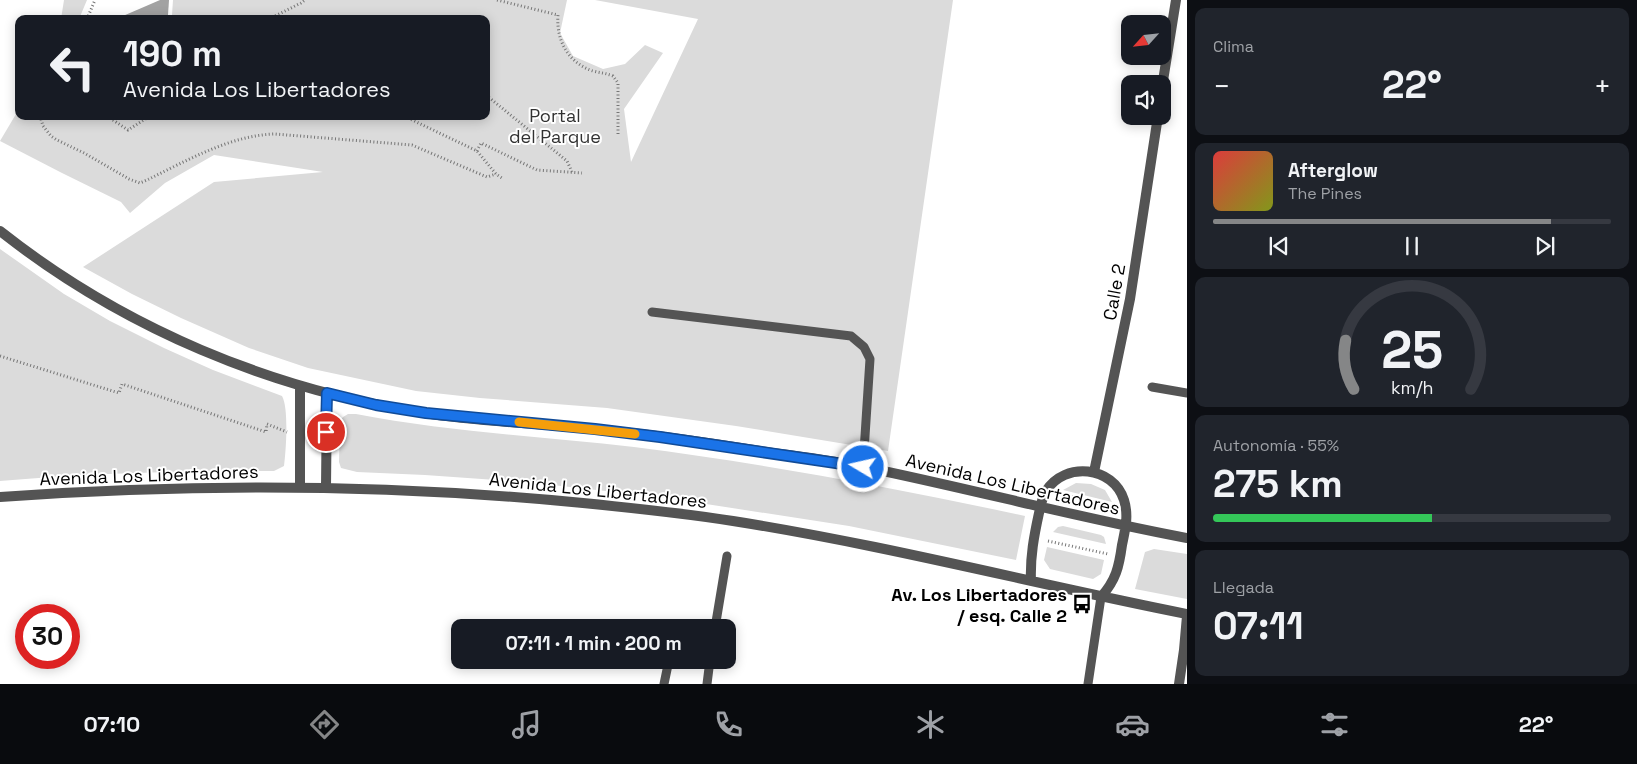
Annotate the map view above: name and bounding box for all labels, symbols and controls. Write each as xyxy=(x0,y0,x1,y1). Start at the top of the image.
north arrow xyxy=(1121,15,1171,65)
map controls xyxy=(1121,15,1171,125)
text: 190 m xyxy=(123,32,222,76)
icon: left xyxy=(40,35,105,100)
text: Clima xyxy=(1213,36,1254,57)
text: 22° xyxy=(1382,61,1442,109)
text: − xyxy=(1213,68,1230,104)
text: + xyxy=(1594,68,1611,104)
text: Avenida Los Libertadores xyxy=(123,75,391,103)
button: sound xyxy=(1121,75,1171,125)
park label: Portal del Parque xyxy=(509,104,601,148)
text: Afterglow xyxy=(1288,158,1378,183)
text: The Pines xyxy=(1288,183,1362,204)
icon: previous xyxy=(1265,232,1293,260)
icon: pause xyxy=(1398,232,1426,260)
icon: next xyxy=(1531,232,1559,260)
street label: Calle 2 xyxy=(1098,262,1130,322)
text: 25 xyxy=(1381,317,1443,383)
text: km/h xyxy=(1391,376,1433,399)
pin xyxy=(305,411,347,453)
icon: arrive xyxy=(312,418,340,446)
text: Autonomía · 55% xyxy=(1213,435,1339,456)
position arrow xyxy=(836,440,888,492)
street label: Avenida Los Libertadores xyxy=(904,448,1122,520)
street label: Avenida Los Libertadores xyxy=(39,460,259,490)
text: 275 km xyxy=(1213,460,1343,508)
street label: Avenida Los Libertadores xyxy=(488,467,708,513)
text: Llegada xyxy=(1213,577,1274,598)
place label: Av. Los Libertadores / esq. Calle 2 xyxy=(891,583,1067,627)
bus stop icon: Av. Los Libertadores / esq. Calle 2 xyxy=(1071,593,1093,615)
text: 07:11 xyxy=(1213,602,1304,650)
speed limit sign: 30 xyxy=(15,604,80,669)
text: 07:11 · 1 min · 200 m xyxy=(505,631,682,656)
icon: directions xyxy=(307,707,342,742)
icon: music xyxy=(509,707,544,742)
icon: phone xyxy=(711,707,746,742)
icon: climate xyxy=(913,707,948,742)
icon: car xyxy=(1115,707,1150,742)
icon: filters xyxy=(1317,707,1352,742)
text: 07:10 xyxy=(83,710,140,738)
text: 22° xyxy=(1519,710,1553,738)

